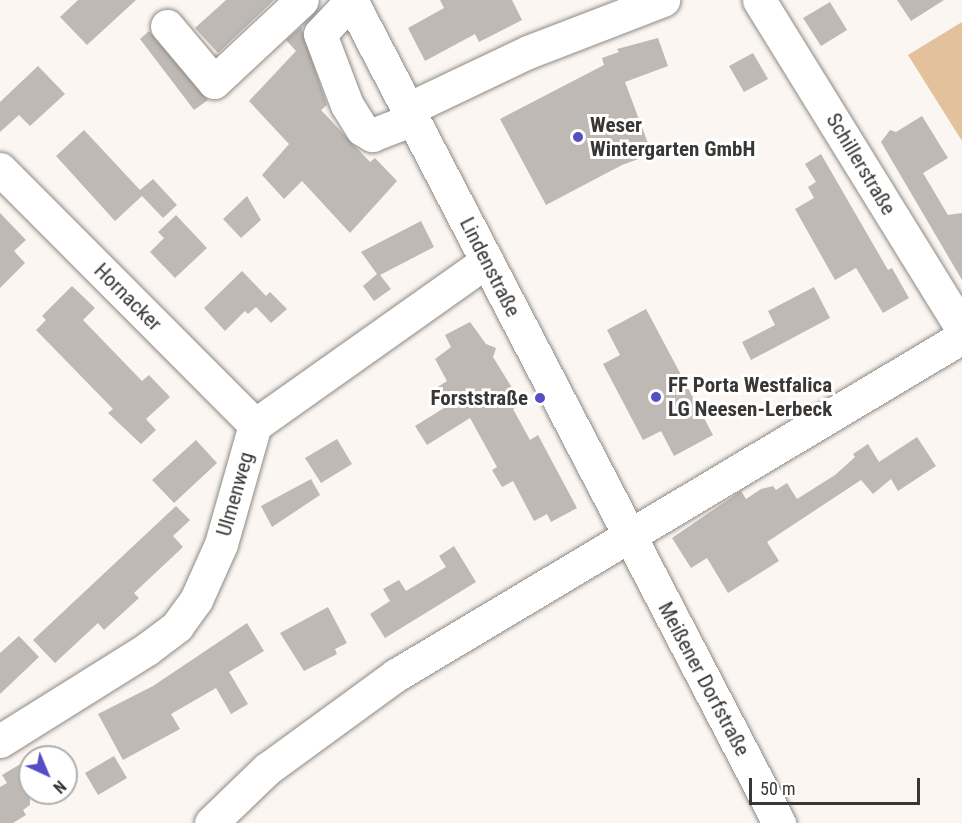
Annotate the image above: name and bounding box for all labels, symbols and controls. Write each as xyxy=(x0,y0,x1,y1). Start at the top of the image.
street label: Schillerstraße xyxy=(821,109,901,219)
place label: Weser Wintergarten GmbH xyxy=(590,112,755,162)
marker: Weser Wintergarten GmbH xyxy=(571,130,585,144)
street label: Lindenstraße xyxy=(454,213,526,321)
street label: Hornacker xyxy=(89,258,167,336)
place label: FF Porta Westfalica LG Neesen-Lerbeck xyxy=(668,372,832,422)
place label: Forststraße xyxy=(431,385,528,411)
marker: FF Porta Westfalica LG Neesen-Lerbeck xyxy=(649,390,663,404)
marker: Forststraße xyxy=(533,391,547,405)
street label: Ulmenweg xyxy=(211,449,259,539)
street label: Meißener Dorfstraße xyxy=(653,598,755,760)
north arrow xyxy=(18,745,78,805)
scale bar xyxy=(752,766,923,804)
text: N xyxy=(49,777,70,797)
text: 50 m xyxy=(760,778,795,799)

